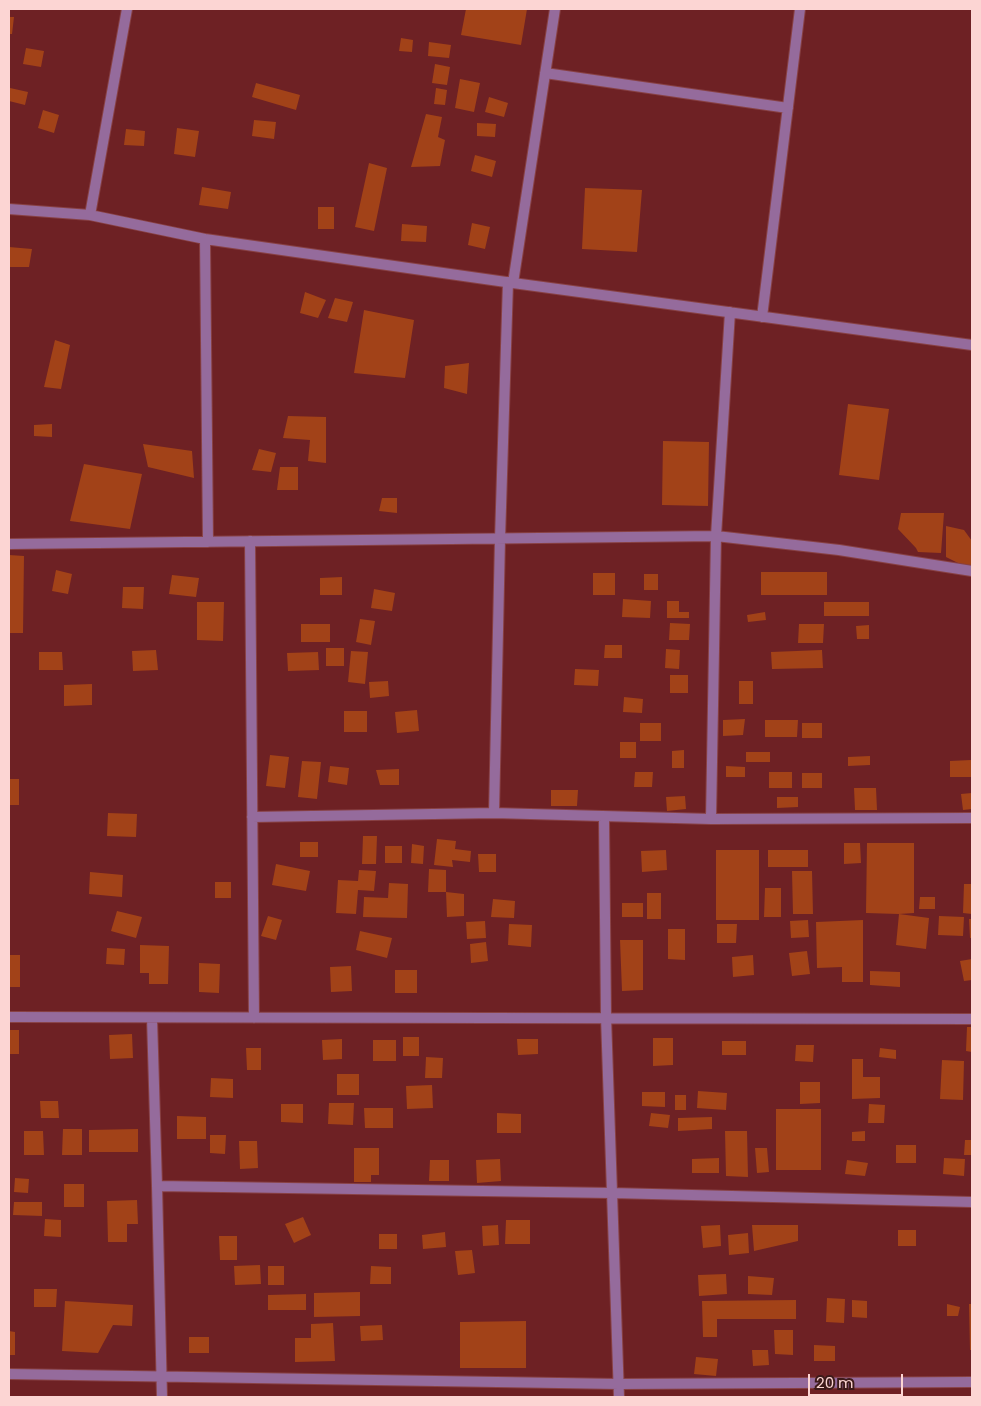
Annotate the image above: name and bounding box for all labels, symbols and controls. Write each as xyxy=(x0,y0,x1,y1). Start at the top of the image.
scale bar xyxy=(811,1364,906,1396)
text: 20 m xyxy=(816,1372,854,1393)

